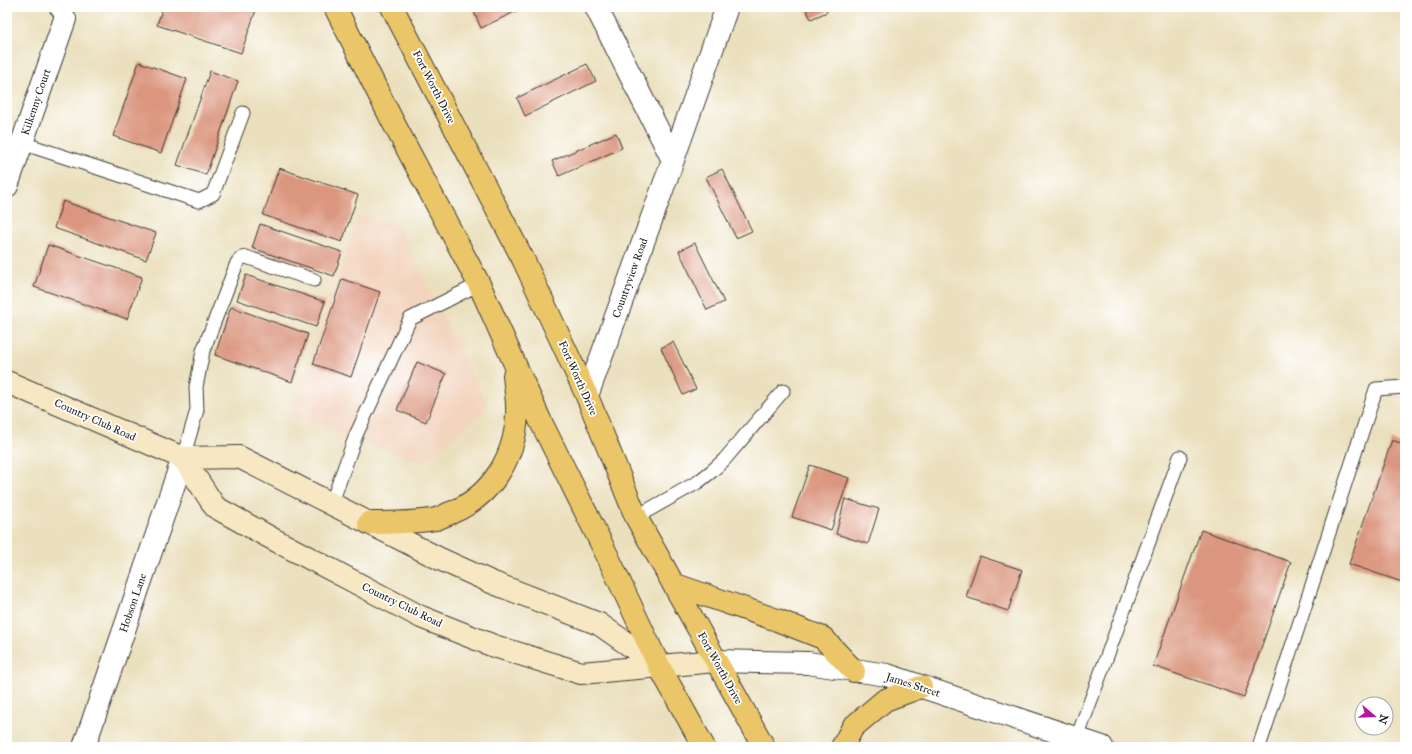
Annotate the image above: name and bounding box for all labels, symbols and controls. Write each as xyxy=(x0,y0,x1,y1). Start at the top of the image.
street label: Fort Worth Drive xyxy=(410,48,458,126)
street label: Kilkenny Court xyxy=(19,67,54,137)
street label: Countryview Road xyxy=(610,236,651,320)
street label: Fort Worth Drive xyxy=(556,339,600,418)
street label: Country Club Road xyxy=(52,396,138,444)
street label: Hobson Lane xyxy=(117,571,149,634)
street label: Country Club Road xyxy=(360,580,445,630)
street label: Fort Worth Drive xyxy=(695,630,745,707)
street label: James Street xyxy=(883,670,942,701)
north arrow xyxy=(1354,696,1394,736)
text: N xyxy=(1375,713,1391,726)

